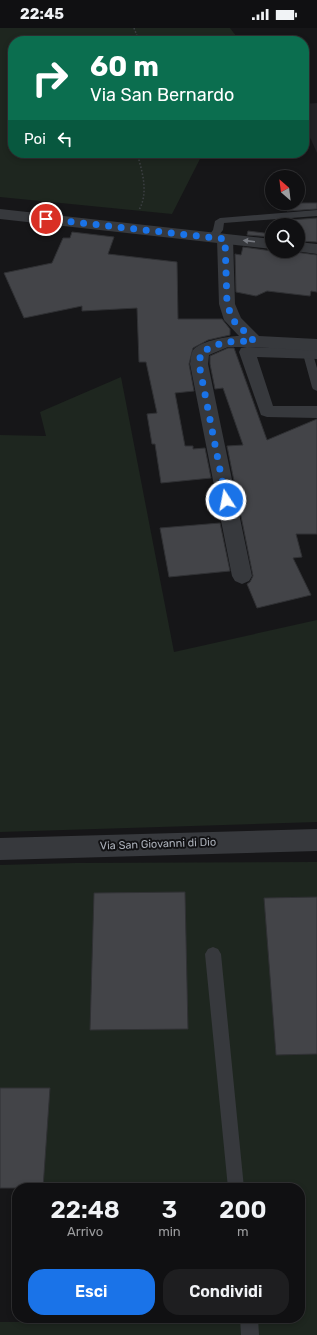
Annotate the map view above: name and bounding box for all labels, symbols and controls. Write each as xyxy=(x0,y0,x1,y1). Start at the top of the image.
text: 22:45 xyxy=(20,5,64,23)
text: 60 m xyxy=(90,50,159,83)
icon: right xyxy=(24,52,76,104)
text: Via San Bernardo xyxy=(90,84,234,106)
icon: left xyxy=(54,128,76,150)
text: Poi xyxy=(24,130,46,148)
north arrow xyxy=(265,170,305,210)
map controls xyxy=(265,170,305,258)
pin xyxy=(29,202,63,236)
icon: arrive xyxy=(35,208,57,230)
button: search xyxy=(265,218,305,258)
one-way arrow xyxy=(243,238,255,245)
position arrow xyxy=(205,479,247,521)
street label: Via San Giovanni di Dio xyxy=(100,835,216,853)
text: 22:48 xyxy=(50,1196,120,1224)
text: 3 xyxy=(162,1196,177,1224)
text: 200 xyxy=(219,1196,267,1224)
text: Arrivo xyxy=(67,1224,103,1239)
text: min xyxy=(158,1224,181,1239)
text: m xyxy=(237,1224,249,1239)
button: Esci xyxy=(28,1269,155,1315)
button: Condividi xyxy=(163,1269,289,1315)

